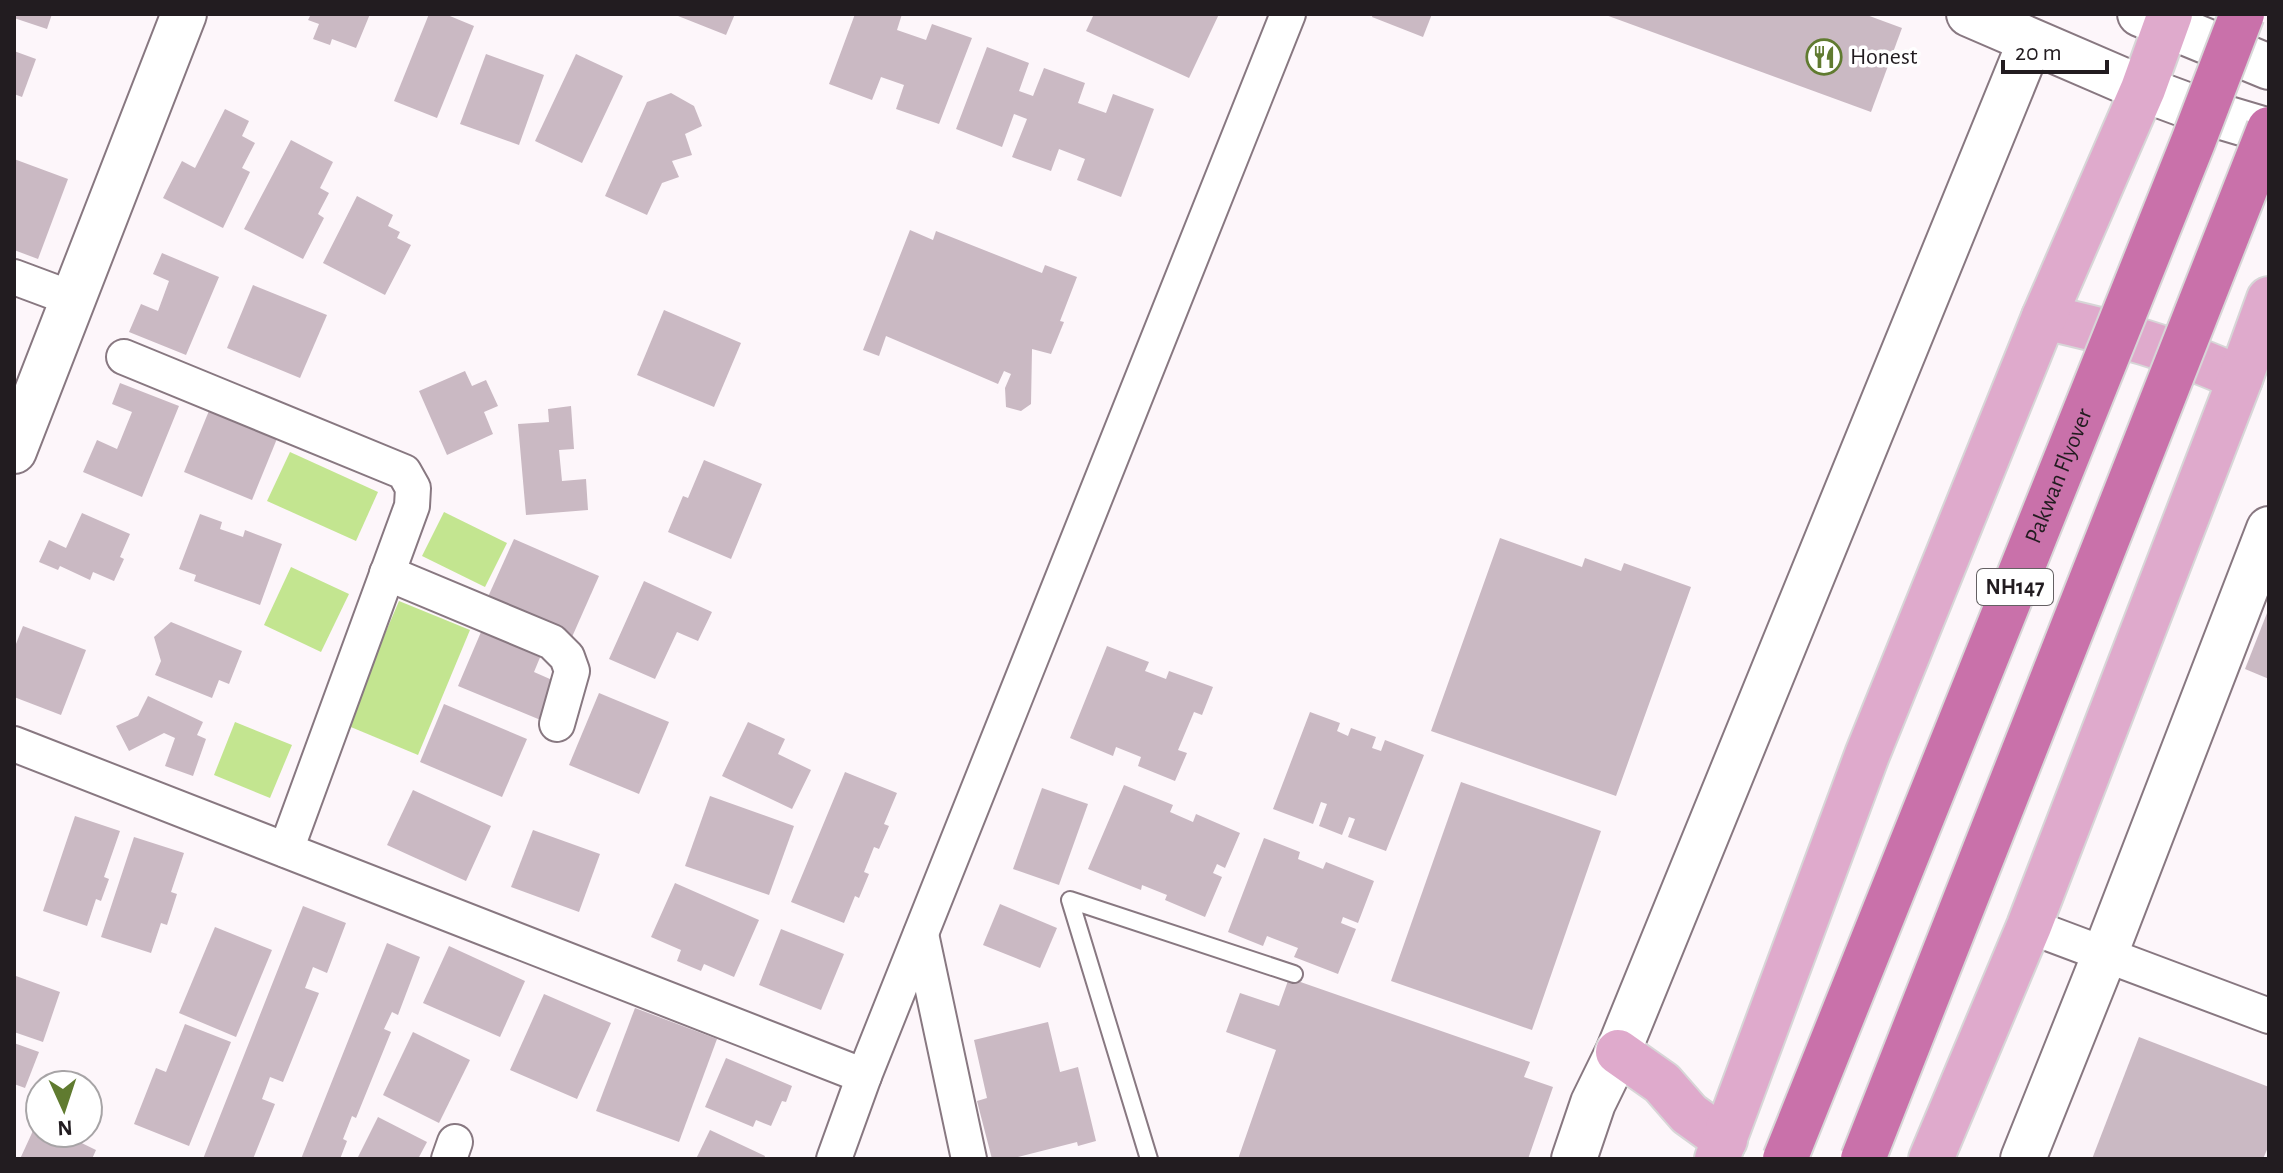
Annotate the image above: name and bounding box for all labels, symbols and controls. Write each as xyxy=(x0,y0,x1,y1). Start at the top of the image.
scale bar xyxy=(2003,24,2107,74)
restaurant icon: Honest xyxy=(1805,38,1843,76)
text: 20 m xyxy=(2015,41,2062,65)
place label: Honest xyxy=(1850,45,1918,69)
street label: Pakwan Flyover xyxy=(2021,405,2097,547)
road number: NH147 xyxy=(1977,569,2053,605)
north arrow xyxy=(24,1069,104,1149)
text: N xyxy=(57,1117,73,1139)

